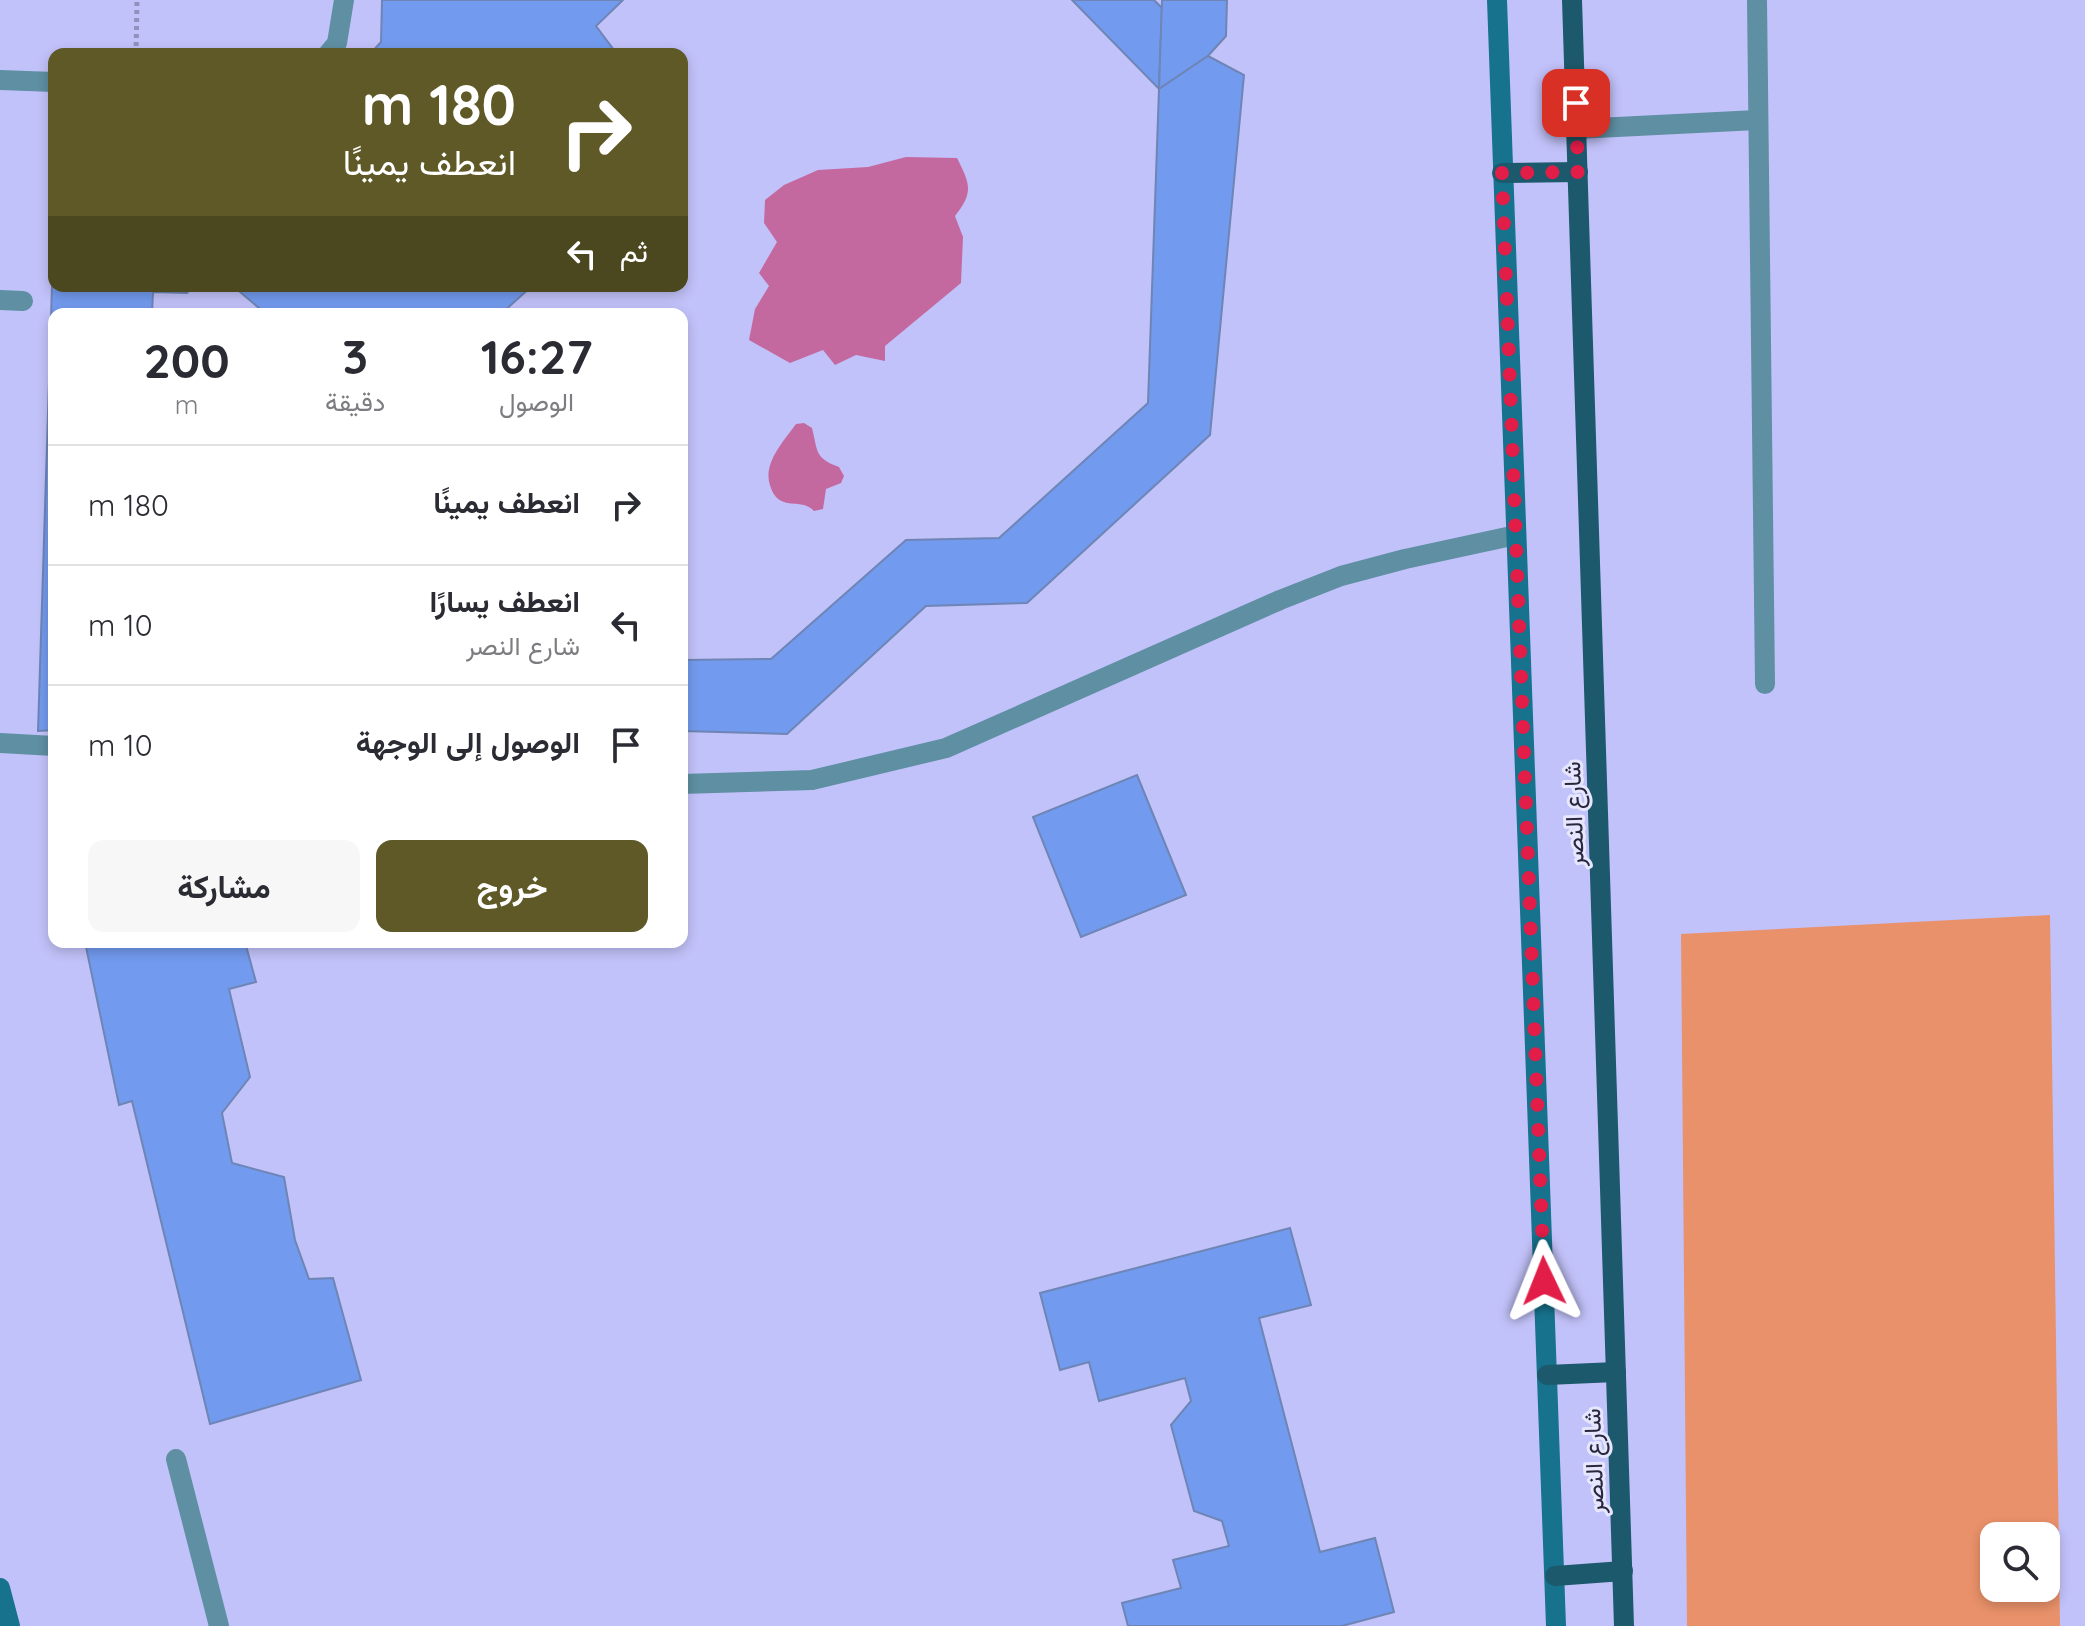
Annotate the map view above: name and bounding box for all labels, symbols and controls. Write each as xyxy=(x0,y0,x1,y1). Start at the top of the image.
text: 180 m xyxy=(362,69,516,139)
pin xyxy=(1542,69,1610,137)
icon: right xyxy=(544,80,648,184)
icon: arrive xyxy=(1554,81,1598,125)
text: انعطف يمينًا xyxy=(343,139,516,184)
icon: left xyxy=(560,232,604,276)
text: ثم xyxy=(620,232,648,270)
text: 3 xyxy=(342,326,368,386)
text: 16:27 xyxy=(481,326,593,386)
text: 200 xyxy=(143,330,230,390)
text: دقيقة xyxy=(325,385,385,418)
text: الوصول xyxy=(499,385,574,418)
text: m xyxy=(175,388,198,421)
text: انعطف يمينًا xyxy=(433,483,580,521)
icon: right xyxy=(604,483,648,527)
text: 180 m xyxy=(88,486,169,524)
text: انعطف يسارًا xyxy=(430,582,580,620)
icon: left xyxy=(604,603,648,647)
text: 10 m xyxy=(88,606,153,644)
text: شارع النصر xyxy=(466,629,580,662)
text: الوصول إلى الوجهة xyxy=(356,723,580,761)
icon: arrive xyxy=(604,723,648,767)
text: 10 m xyxy=(88,726,153,764)
street label: شارع النصر xyxy=(1556,761,1592,868)
button: مشاركة xyxy=(88,840,360,932)
button: خروج xyxy=(376,840,648,932)
position arrow xyxy=(1502,1239,1586,1323)
street label: شارع النصر xyxy=(1576,1408,1612,1515)
map controls xyxy=(1980,1522,2060,1602)
button: search xyxy=(1980,1522,2060,1602)

